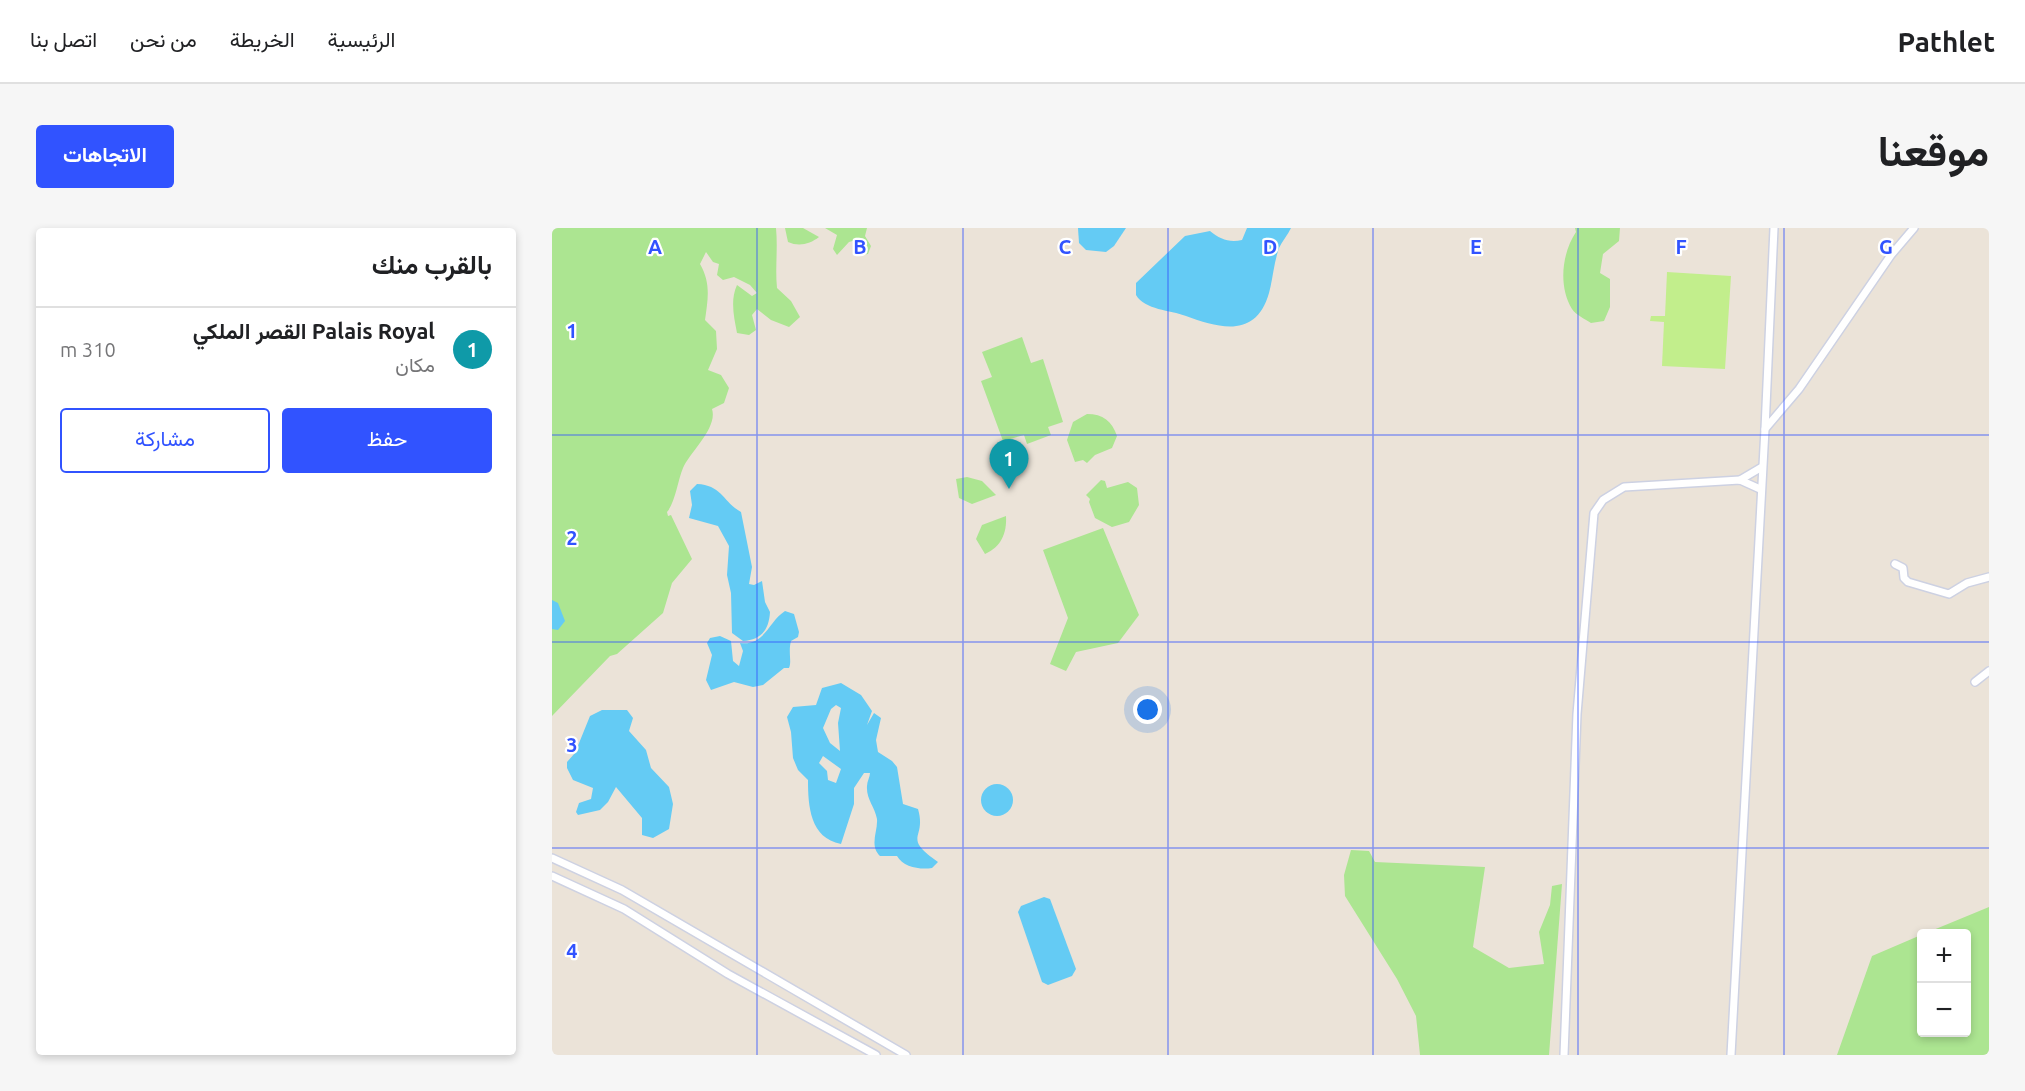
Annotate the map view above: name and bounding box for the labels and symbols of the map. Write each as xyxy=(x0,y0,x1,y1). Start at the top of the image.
text: A xyxy=(648,235,662,258)
text: B xyxy=(853,235,867,258)
text: C xyxy=(1059,235,1072,258)
text: D xyxy=(1263,235,1277,258)
text: E xyxy=(1470,235,1482,258)
text: F xyxy=(1675,235,1687,258)
text: G xyxy=(1879,235,1893,258)
text: 1 xyxy=(566,319,578,342)
pin: 1 xyxy=(990,440,1028,489)
text: 2 xyxy=(566,526,578,549)
your location xyxy=(1133,695,1162,724)
text: 3 xyxy=(566,733,578,756)
text: 4 xyxy=(566,939,578,962)

